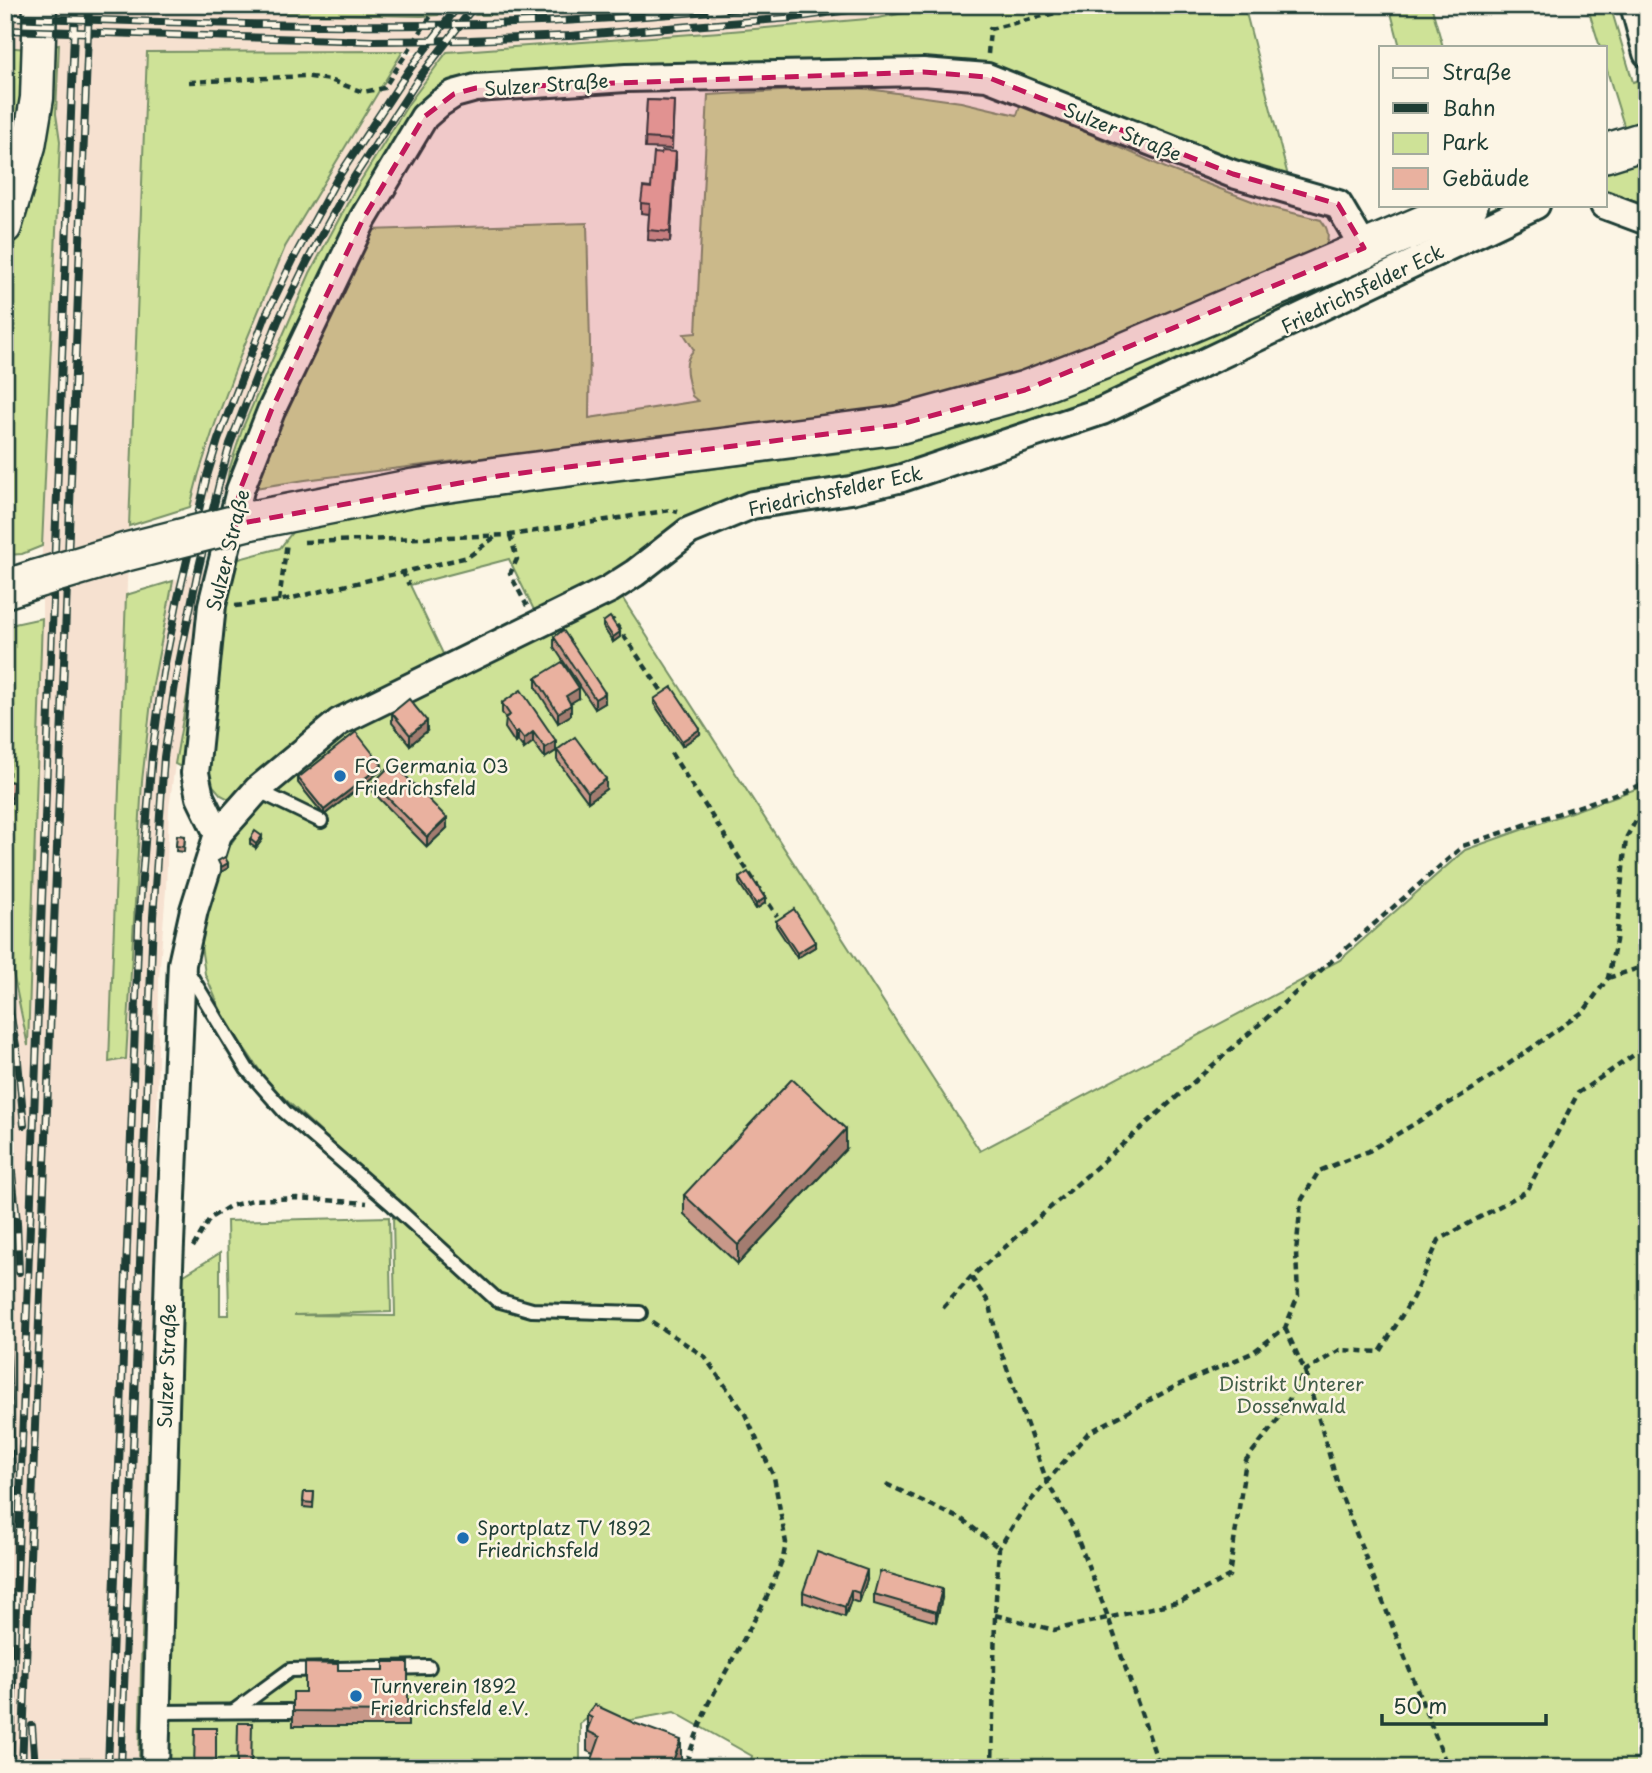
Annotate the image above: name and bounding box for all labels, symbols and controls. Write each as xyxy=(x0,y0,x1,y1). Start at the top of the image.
legend xyxy=(1379,46,1606,206)
text: Straße xyxy=(1442,55,1511,87)
street label: Sulzer Straße xyxy=(483,66,609,102)
text: Bahn xyxy=(1442,91,1496,123)
street label: Sulzer Straße xyxy=(1060,95,1186,167)
text: Park xyxy=(1442,125,1489,157)
text: Gebäude xyxy=(1442,161,1529,193)
street label: Friedrichsfelder Eck xyxy=(1276,236,1448,340)
street label: Friedrichsfelder Eck xyxy=(745,458,925,522)
street label: Sulzer Straße xyxy=(198,486,256,614)
place label: FC Germania 03 Friedrichsfeld xyxy=(354,751,509,801)
marker: FC Germania 03 Friedrichsfeld xyxy=(332,768,348,784)
street label: Sulzer Straße xyxy=(150,1303,182,1429)
park label: Distrikt Unterer Dossenwald xyxy=(1218,1369,1364,1419)
place label: Sportplatz TV 1892 Friedrichsfeld xyxy=(477,1513,651,1563)
marker: Sportplatz TV 1892 Friedrichsfeld xyxy=(455,1530,471,1546)
place label: Turnverein 1892 Friedrichsfeld e.V. xyxy=(370,1671,529,1721)
scale bar xyxy=(1382,1682,1547,1726)
marker: Turnverein 1892 Friedrichsfeld e.V. xyxy=(348,1688,364,1704)
text: 50 m xyxy=(1393,1689,1447,1721)

